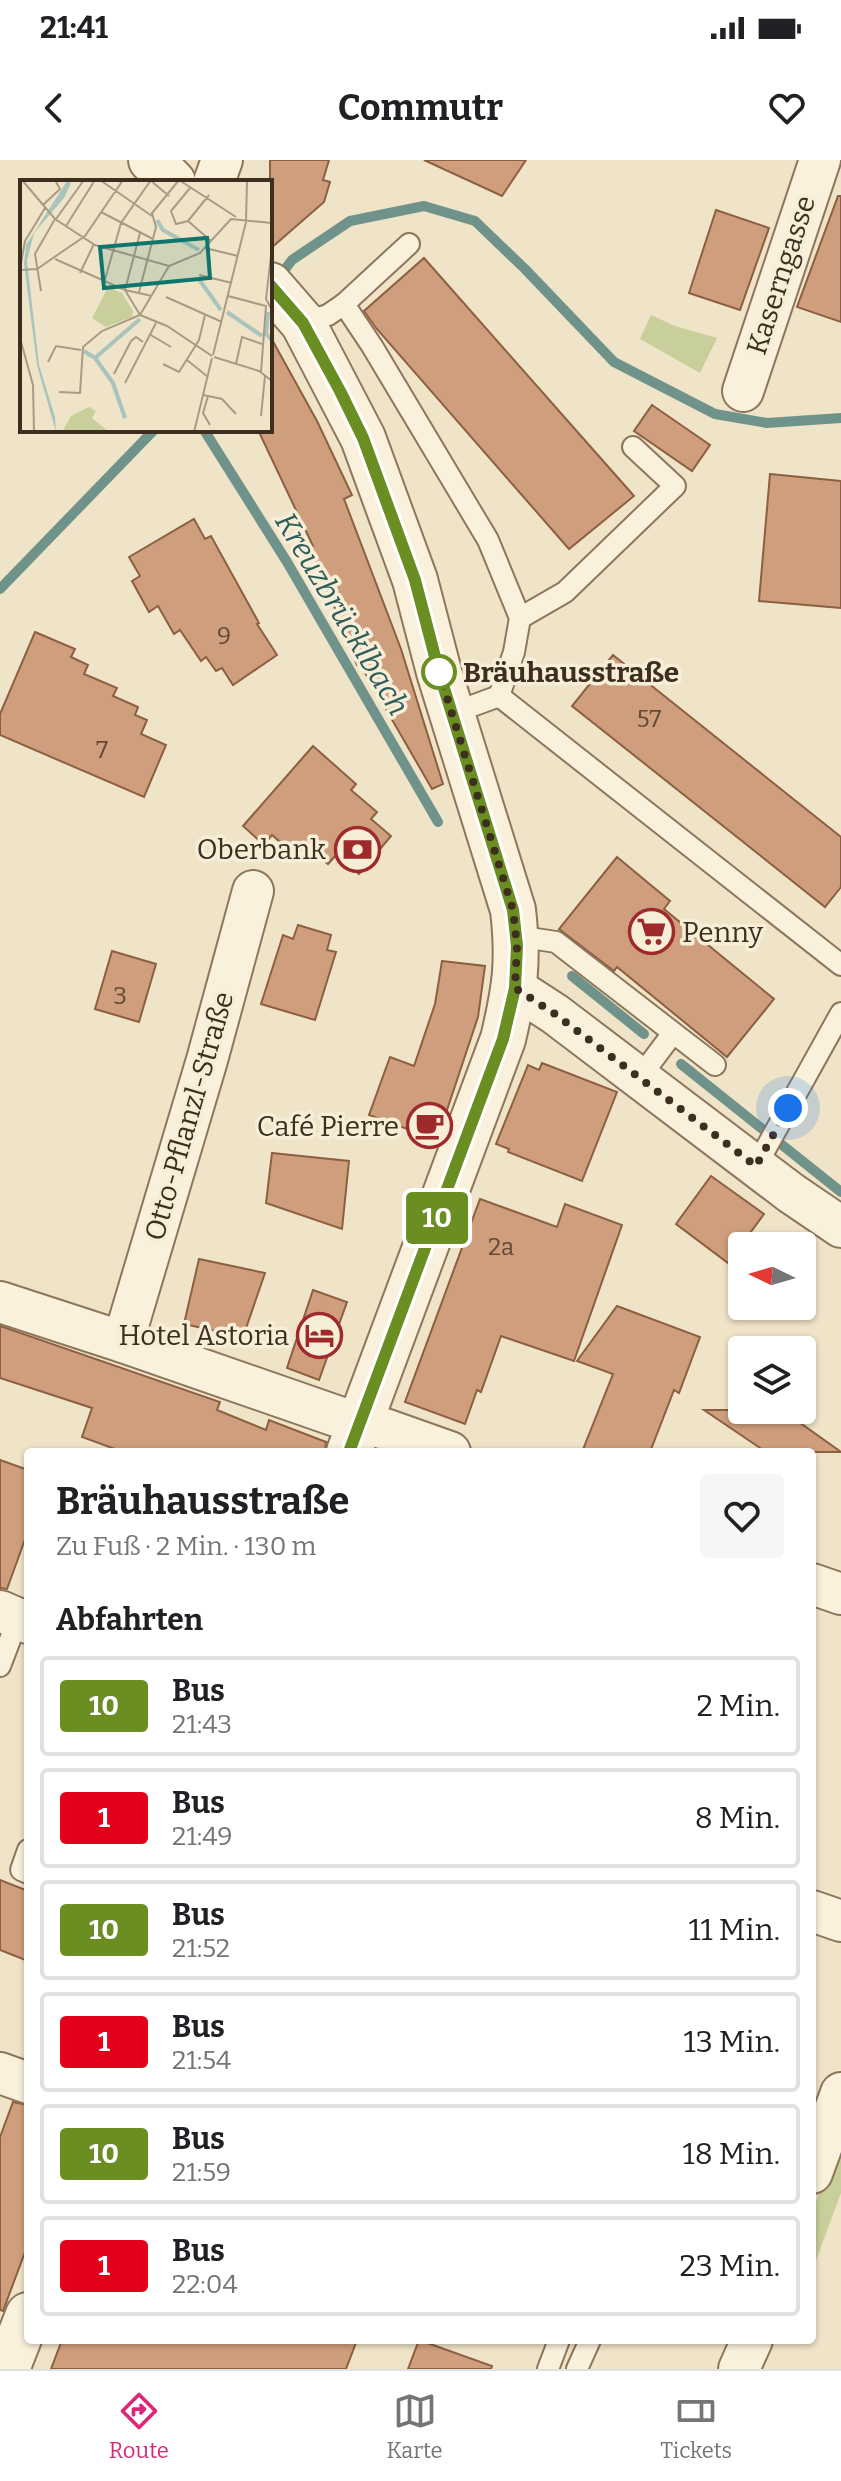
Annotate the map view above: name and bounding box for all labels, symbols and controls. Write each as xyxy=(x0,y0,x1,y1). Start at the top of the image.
text: 21:41 xyxy=(40,10,108,46)
icon: back xyxy=(32,86,76,130)
text: Commutr xyxy=(338,86,503,130)
icon: heart xyxy=(765,86,809,130)
inset map xyxy=(20,180,272,432)
street label: Kaserngasse xyxy=(740,191,822,359)
water label: Kreuzbrücklbach xyxy=(267,506,417,722)
house number: 9 xyxy=(217,622,231,650)
marker: Bräuhausstraße xyxy=(422,655,456,689)
place label: Bräuhausstraße xyxy=(463,656,679,689)
house number: 57 xyxy=(637,705,661,733)
house number: 7 xyxy=(96,736,108,764)
bank icon: Oberbank xyxy=(333,825,381,873)
place label: Oberbank xyxy=(197,833,326,866)
supermarket icon: Penny xyxy=(627,908,675,956)
place label: Penny xyxy=(682,916,763,949)
house number: 3 xyxy=(113,982,127,1010)
street label: Otto-Pflanzl-Straße xyxy=(138,988,240,1244)
your location xyxy=(768,1088,808,1128)
cafe icon: Café Pierre xyxy=(406,1102,454,1150)
place label: Café Pierre xyxy=(257,1110,399,1143)
line badge: 10 xyxy=(401,1192,473,1244)
text: 10 xyxy=(422,1201,452,1234)
north arrow xyxy=(728,1232,816,1320)
map controls xyxy=(728,1232,816,1424)
house number: 2a xyxy=(488,1233,514,1261)
hotel icon: Hotel Astoria xyxy=(296,1311,344,1359)
place label: Hotel Astoria xyxy=(118,1319,289,1352)
button: layers xyxy=(728,1336,816,1424)
button: heart xyxy=(700,1474,784,1558)
text: Bräuhausstraße xyxy=(56,1478,349,1524)
text: Zu Fuß · 2 Min. · 130 m xyxy=(56,1531,316,1562)
text: Abfahrten xyxy=(56,1602,203,1638)
text: Bus xyxy=(172,1673,225,1709)
text: 2 Min. xyxy=(696,1688,780,1724)
text: 10 xyxy=(89,1689,119,1722)
text: 21:43 xyxy=(172,1709,232,1740)
text: Bus xyxy=(172,1785,225,1821)
text: 8 Min. xyxy=(695,1800,780,1836)
text: 1 xyxy=(98,1801,110,1834)
text: 21:49 xyxy=(172,1821,233,1852)
text: Bus xyxy=(172,1897,225,1933)
text: 11 Min. xyxy=(688,1912,780,1948)
text: 10 xyxy=(89,1913,119,1946)
text: 21:52 xyxy=(172,1933,230,1964)
text: Bus xyxy=(172,2009,225,2045)
text: 13 Min. xyxy=(684,2024,780,2060)
text: 1 xyxy=(98,2025,110,2058)
text: 21:54 xyxy=(172,2045,231,2076)
text: Bus xyxy=(172,2121,225,2157)
text: 18 Min. xyxy=(683,2136,780,2172)
text: 10 xyxy=(89,2137,119,2170)
text: 21:59 xyxy=(172,2157,231,2188)
text: Bus xyxy=(172,2233,225,2269)
text: 23 Min. xyxy=(679,2248,780,2284)
text: 1 xyxy=(98,2249,110,2282)
text: 22:04 xyxy=(172,2269,238,2300)
tab: Route xyxy=(109,2389,169,2464)
tab: Karte xyxy=(387,2389,443,2464)
tab: Tickets xyxy=(660,2389,732,2464)

